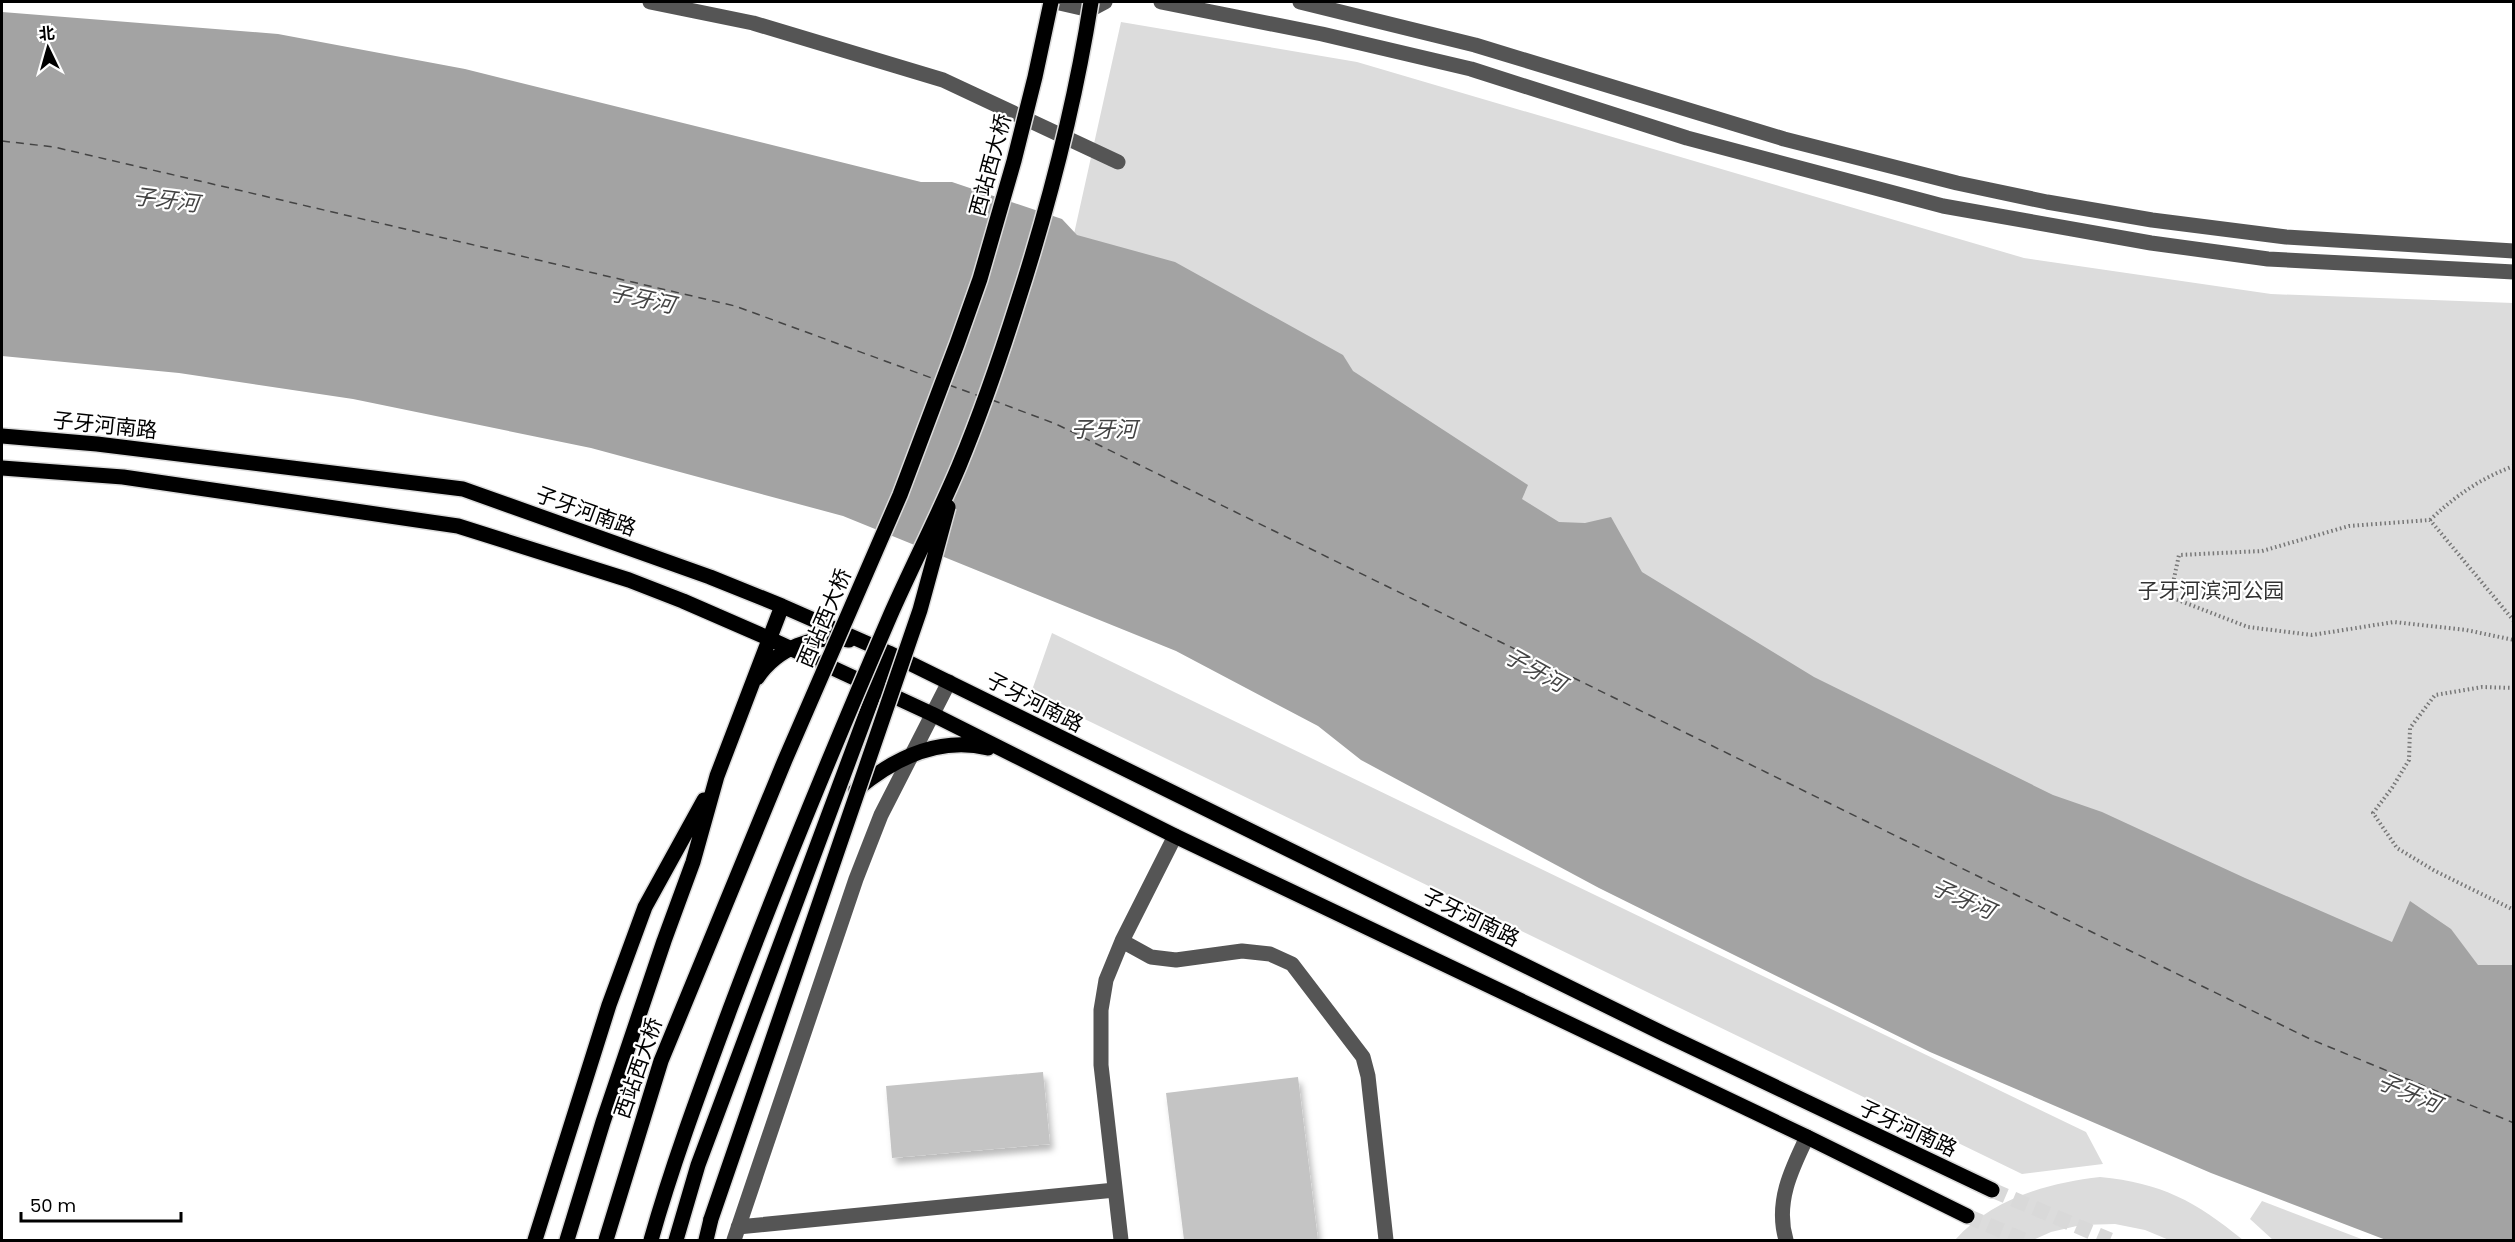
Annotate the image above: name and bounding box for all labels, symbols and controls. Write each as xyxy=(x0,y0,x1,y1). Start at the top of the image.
north arrow xyxy=(18,18,78,78)
text: 北 xyxy=(38,21,56,46)
street label: 西站西大桥 xyxy=(962,111,1018,219)
water label: 子牙河 xyxy=(131,181,205,220)
water label: 子牙河 xyxy=(606,277,681,322)
street label: 子牙河南路 xyxy=(51,405,159,445)
water label: 子牙河 xyxy=(1071,414,1141,445)
street label: 子牙河南路 xyxy=(532,479,640,543)
street label: 西站西大桥 xyxy=(790,564,858,672)
park label: 子牙河滨河公园 xyxy=(2138,576,2285,605)
water label: 子牙河 xyxy=(1499,640,1575,701)
street label: 子牙河南路 xyxy=(982,665,1088,739)
water label: 子牙河 xyxy=(1927,871,2003,928)
street label: 子牙河南路 xyxy=(1417,881,1525,953)
street label: 西站西大桥 xyxy=(607,1014,669,1122)
water label: 子牙河 xyxy=(2373,1066,2449,1122)
street label: 子牙河南路 xyxy=(1854,1093,1962,1163)
scale bar xyxy=(21,1185,182,1223)
text: 50 m xyxy=(30,1193,76,1218)

